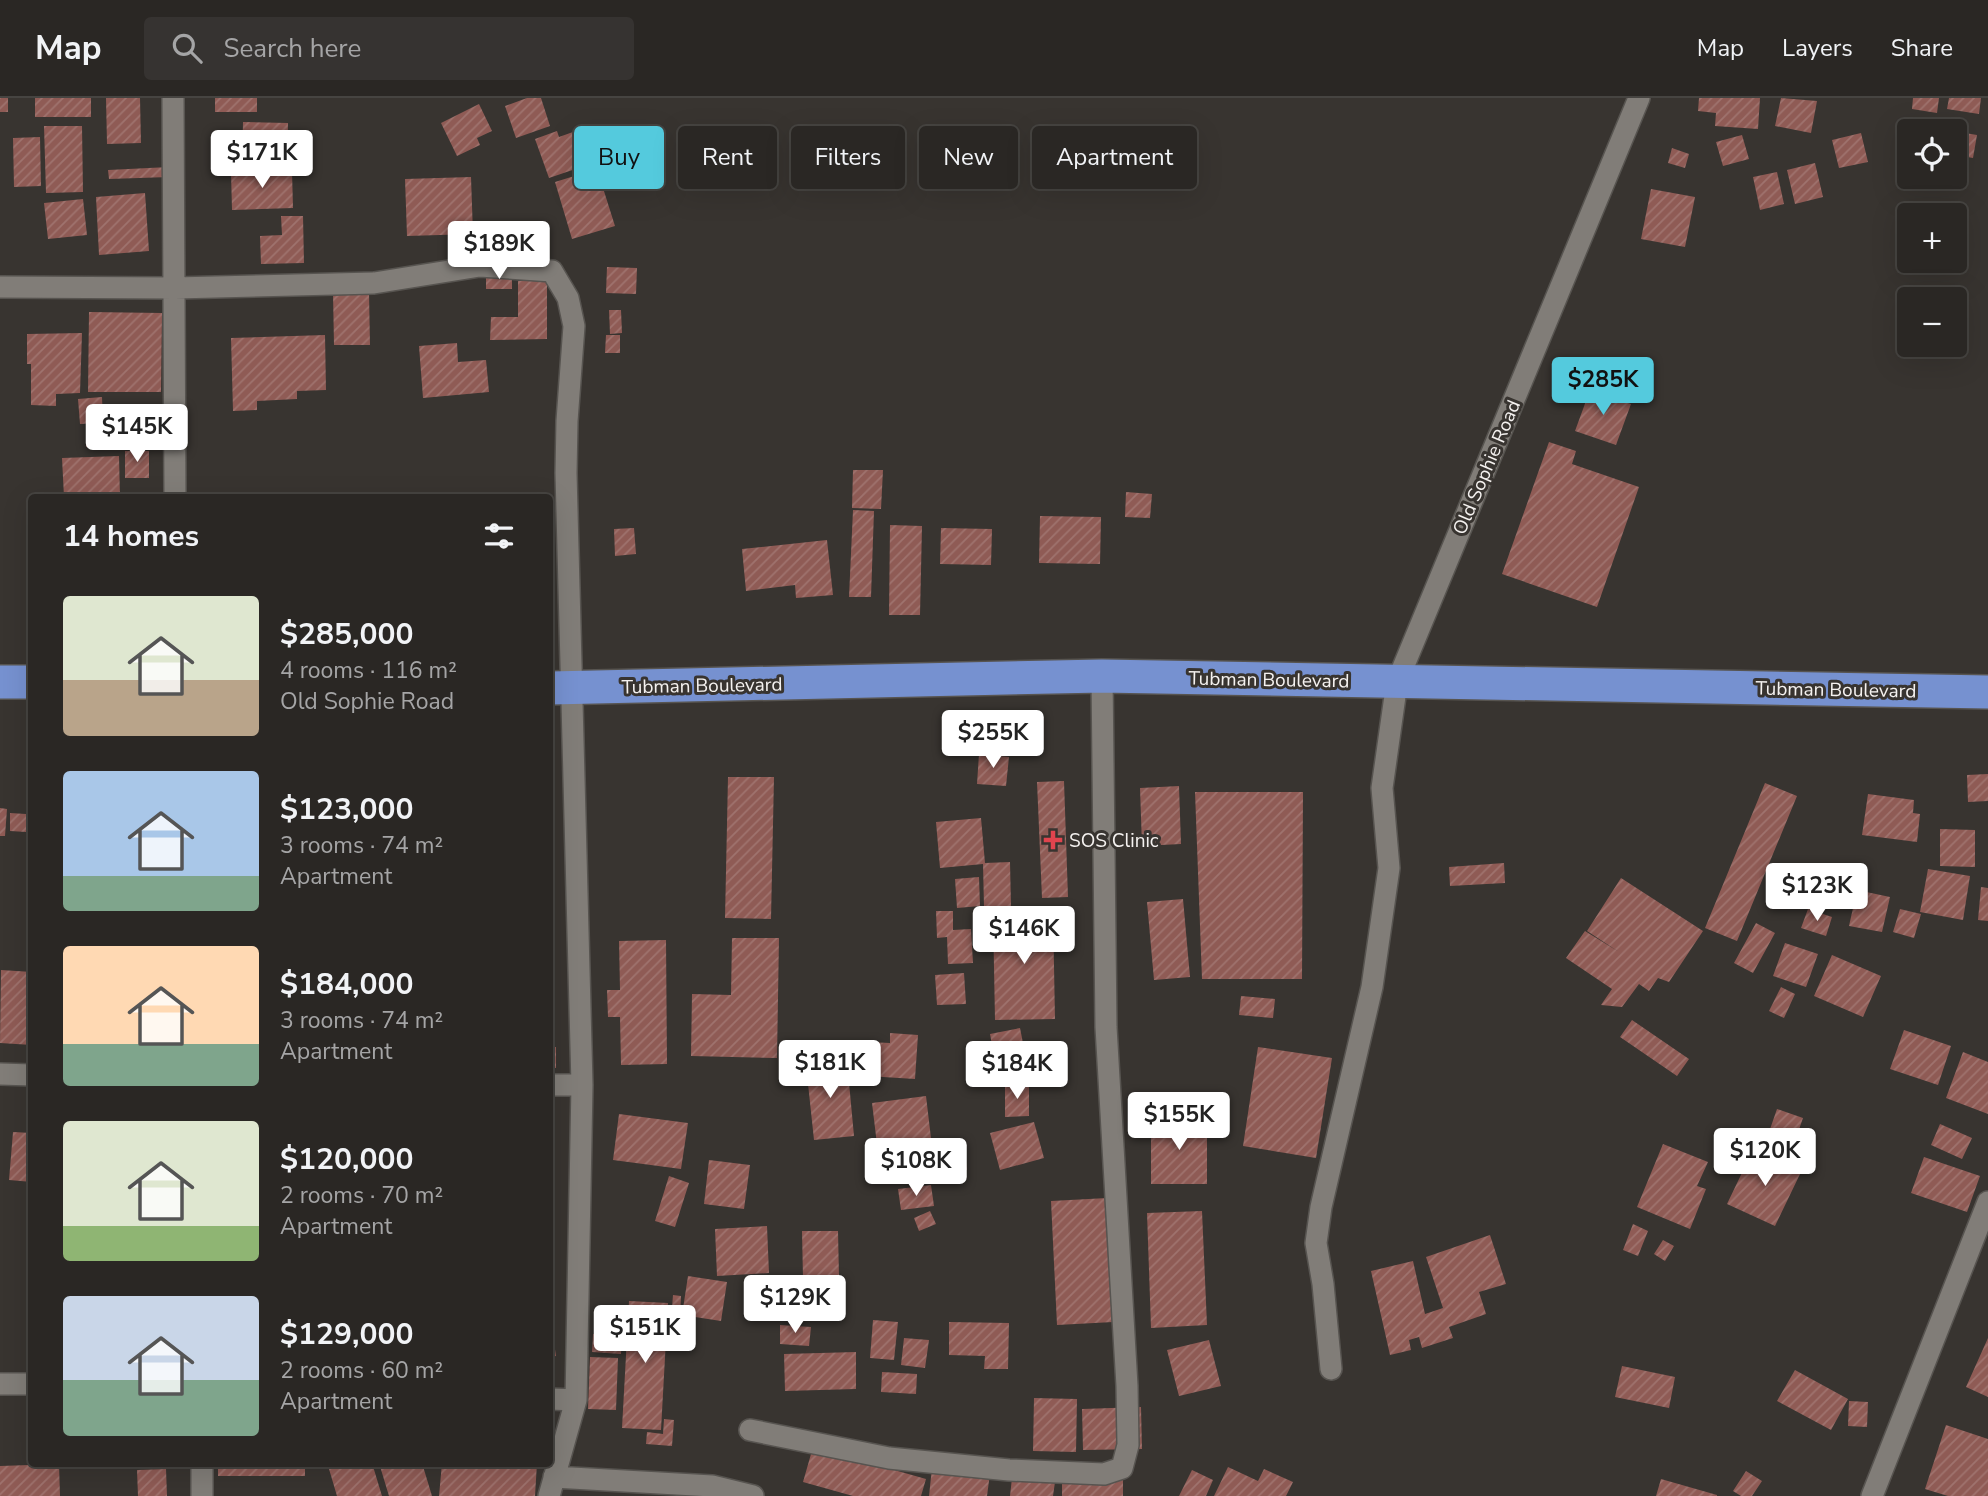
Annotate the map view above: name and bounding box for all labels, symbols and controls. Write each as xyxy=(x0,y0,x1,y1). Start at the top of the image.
search box xyxy=(144,17,634,80)
text: Map xyxy=(35,26,102,71)
icon: search xyxy=(168,29,206,67)
text: Search here xyxy=(224,31,361,66)
text: Map xyxy=(1697,32,1744,64)
text: Layers xyxy=(1782,32,1853,64)
text: Share xyxy=(1891,32,1953,64)
map controls xyxy=(1897,119,1967,357)
button: locate xyxy=(1897,119,1967,189)
chip: Buy xyxy=(574,126,664,189)
chip: Rent xyxy=(678,126,777,189)
chip: Filters xyxy=(791,126,905,189)
chip: New xyxy=(919,126,1018,189)
chip: Apartment xyxy=(1032,126,1197,189)
pin: $171K xyxy=(213,130,311,190)
text: $171K xyxy=(227,137,297,168)
button: + xyxy=(1897,203,1967,273)
pin: $189K xyxy=(450,222,548,281)
text: $189K xyxy=(464,228,534,259)
button: − xyxy=(1897,287,1967,357)
pin: $285K xyxy=(1554,358,1652,417)
text: $285K xyxy=(1568,364,1638,395)
street label: Old Sophie Road xyxy=(1447,396,1527,539)
pin: $145K xyxy=(88,404,186,464)
text: $145K xyxy=(102,411,172,442)
text: 14 homes xyxy=(63,516,199,557)
icon: filters xyxy=(480,517,518,555)
text: $285,000 xyxy=(280,614,413,655)
icon: home xyxy=(119,624,203,708)
text: 4 rooms · 116 m² xyxy=(280,655,457,686)
street label: Tubman Boulevard xyxy=(1188,666,1350,694)
street label: Tubman Boulevard xyxy=(621,672,783,700)
street label: Tubman Boulevard xyxy=(1755,676,1917,704)
text: Old Sophie Road xyxy=(280,686,454,717)
pin: $255K xyxy=(944,710,1042,770)
text: $255K xyxy=(958,717,1028,748)
text: $123,000 xyxy=(280,789,413,830)
icon: home xyxy=(119,799,203,883)
place label: SOS Clinic xyxy=(1069,828,1159,854)
text: 3 rooms · 74 m² xyxy=(280,830,443,861)
marker: SOS Clinic xyxy=(1043,830,1063,850)
text: Apartment xyxy=(280,861,392,892)
pin: $123K xyxy=(1768,864,1866,923)
text: $123K xyxy=(1782,870,1852,901)
pin: $146K xyxy=(975,906,1073,966)
text: $146K xyxy=(989,913,1059,944)
text: $184,000 xyxy=(280,964,413,1005)
icon: home xyxy=(119,974,203,1058)
text: 3 rooms · 74 m² xyxy=(280,1005,443,1036)
text: Apartment xyxy=(280,1036,392,1067)
pin: $181K xyxy=(781,1040,879,1100)
pin: $184K xyxy=(968,1042,1066,1101)
text: $181K xyxy=(795,1047,865,1078)
text: $184K xyxy=(982,1048,1052,1079)
pin: $155K xyxy=(1130,1093,1228,1152)
text: $155K xyxy=(1144,1099,1214,1130)
pin: $120K xyxy=(1716,1128,1814,1188)
text: $120K xyxy=(1730,1135,1800,1166)
pin: $108K xyxy=(867,1138,965,1198)
text: $120,000 xyxy=(280,1139,413,1180)
text: $108K xyxy=(881,1145,951,1176)
icon: home xyxy=(119,1149,203,1233)
text: 2 rooms · 70 m² xyxy=(280,1180,443,1211)
text: Apartment xyxy=(280,1211,392,1242)
pin: $129K xyxy=(746,1276,844,1335)
text: $129K xyxy=(760,1282,830,1313)
pin: $151K xyxy=(596,1306,694,1365)
text: $151K xyxy=(610,1312,680,1343)
text: $129,000 xyxy=(280,1314,413,1355)
icon: home xyxy=(119,1324,203,1408)
text: 2 rooms · 60 m² xyxy=(280,1355,443,1386)
text: Apartment xyxy=(280,1386,392,1417)

